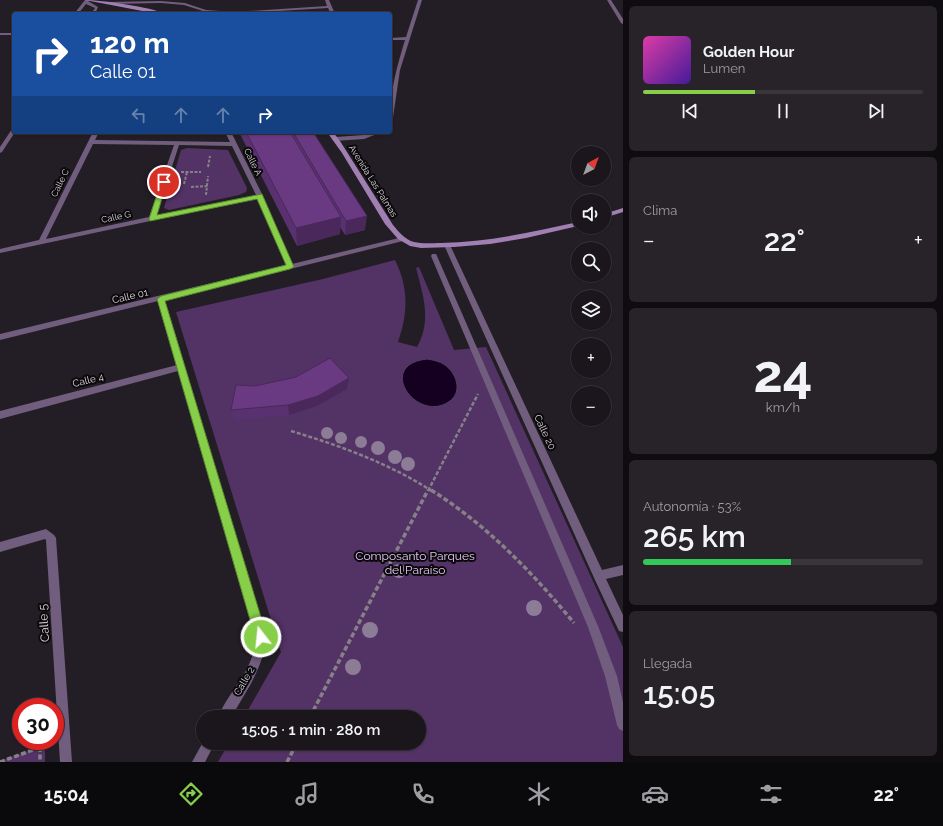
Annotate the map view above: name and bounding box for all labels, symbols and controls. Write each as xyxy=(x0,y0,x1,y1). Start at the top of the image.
text: 120 m xyxy=(90,27,170,60)
icon: right xyxy=(24,28,76,80)
text: Golden Hour xyxy=(703,43,794,61)
text: Calle 01 xyxy=(90,61,156,82)
text: Lumen xyxy=(703,61,745,76)
icon: previous xyxy=(679,100,701,122)
icon: pause xyxy=(772,100,794,122)
icon: next xyxy=(865,100,887,122)
icon: left xyxy=(128,104,150,126)
icon: ahead xyxy=(170,104,192,126)
icon: ahead xyxy=(212,104,234,126)
icon: right xyxy=(254,104,276,126)
street label: Avenida Las Palmas xyxy=(347,143,400,219)
north arrow xyxy=(571,146,611,186)
map controls xyxy=(571,146,611,426)
street label: Calle A xyxy=(242,147,264,177)
pin xyxy=(147,165,181,199)
street label: Calle C xyxy=(49,167,71,199)
icon: arrive xyxy=(153,171,175,193)
button: sound xyxy=(571,194,611,234)
text: Clima xyxy=(643,203,677,218)
street label: Calle G xyxy=(100,209,132,225)
text: 22° xyxy=(764,223,805,258)
text: − xyxy=(643,227,655,253)
text: + xyxy=(914,227,923,253)
button: search xyxy=(571,242,611,282)
street label: Calle 01 xyxy=(111,286,150,305)
button: layers xyxy=(571,290,611,330)
button: + xyxy=(571,338,611,378)
text: 24 xyxy=(753,343,813,404)
street label: Calle 4 xyxy=(71,371,105,389)
button: − xyxy=(571,386,611,426)
text: km/h xyxy=(766,400,800,415)
street label: Calle 20 xyxy=(532,413,558,451)
text: Autonomía · 53% xyxy=(643,499,741,514)
text: 265 km xyxy=(643,519,746,554)
park label: Composanto Parques del Paraíso xyxy=(355,549,475,577)
street label: Calle 5 xyxy=(36,603,52,642)
position arrow xyxy=(240,616,282,658)
text: Llegada xyxy=(643,656,692,671)
street label: Calle 2 xyxy=(231,665,257,697)
text: 15:05 xyxy=(643,676,715,711)
speed limit sign: 30 xyxy=(12,698,64,750)
text: 15:05 · 1 min · 280 m xyxy=(242,721,380,739)
icon: directions xyxy=(177,780,205,808)
icon: music xyxy=(293,780,321,808)
icon: phone xyxy=(409,780,437,808)
icon: climate xyxy=(525,780,553,808)
icon: car xyxy=(641,780,669,808)
icon: filters xyxy=(757,780,785,808)
text: 15:04 xyxy=(44,784,89,805)
text: 22° xyxy=(874,784,899,805)

